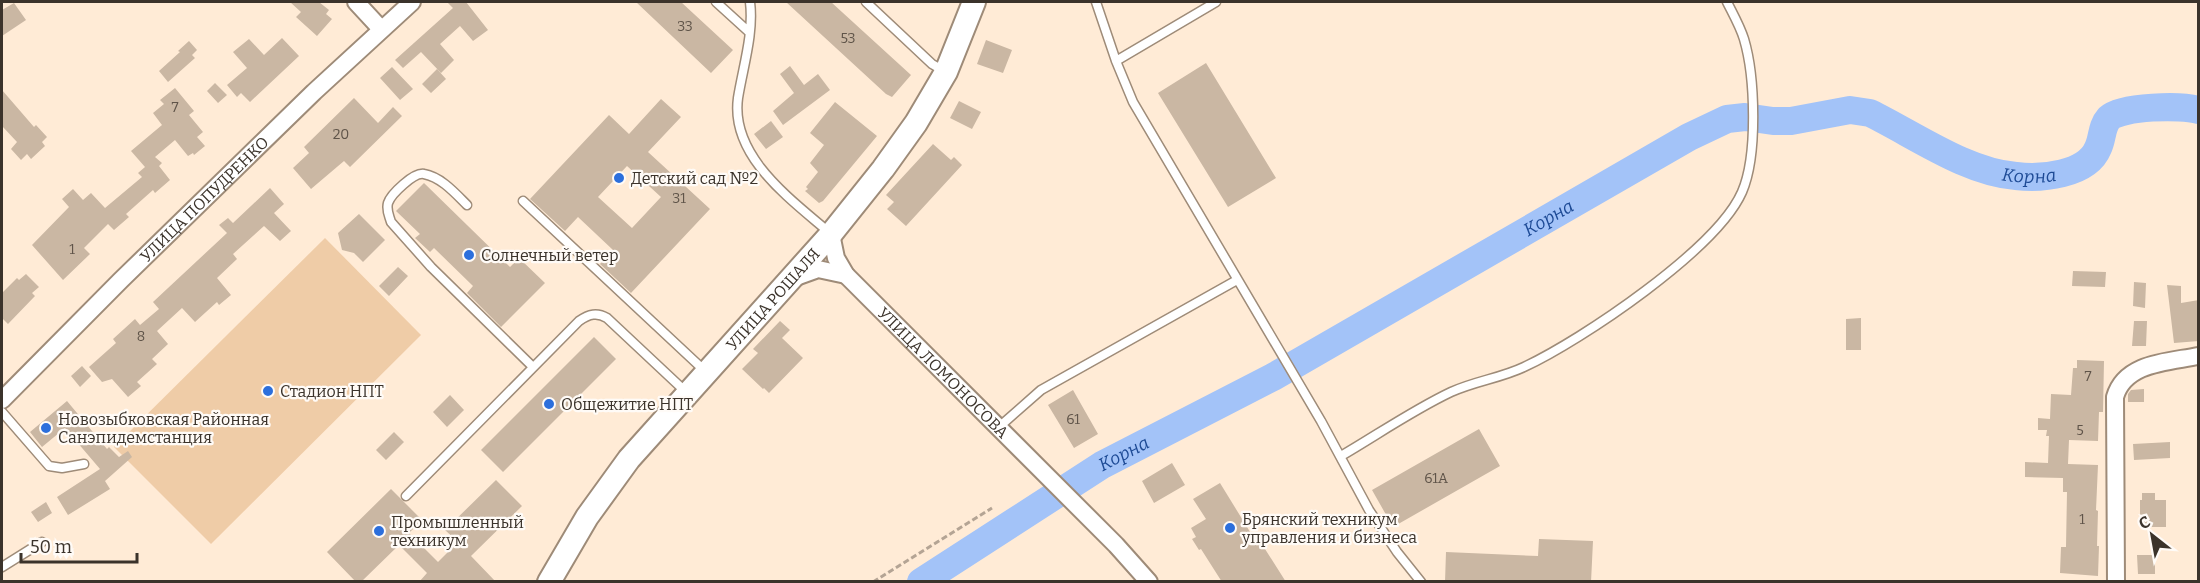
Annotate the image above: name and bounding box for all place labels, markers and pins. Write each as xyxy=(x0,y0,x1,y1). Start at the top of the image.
place label: Детский сад №2 xyxy=(631,169,758,188)
marker: Детский сад №2 xyxy=(612,171,626,185)
place label: Солнечный ветер xyxy=(481,246,619,265)
marker: Солнечный ветер xyxy=(462,248,476,262)
place label: Стадион НПТ xyxy=(280,382,384,401)
marker: Стадион НПТ xyxy=(261,384,275,398)
place label: Общежитие НПТ xyxy=(561,395,693,414)
marker: Общежитие НПТ xyxy=(542,397,556,411)
place label: Новозыбковская Районная Санэпидемстанция xyxy=(58,410,269,447)
marker: Новозыбковская Районная Санэпидемстанция xyxy=(39,421,53,435)
place label: Брянский техникум управления и бизнеса xyxy=(1241,510,1417,547)
place label: Промышленный техникум xyxy=(391,513,524,550)
marker: Брянский техникум управления и бизнеса xyxy=(1223,521,1237,535)
marker: Промышленный техникум xyxy=(372,524,386,538)

